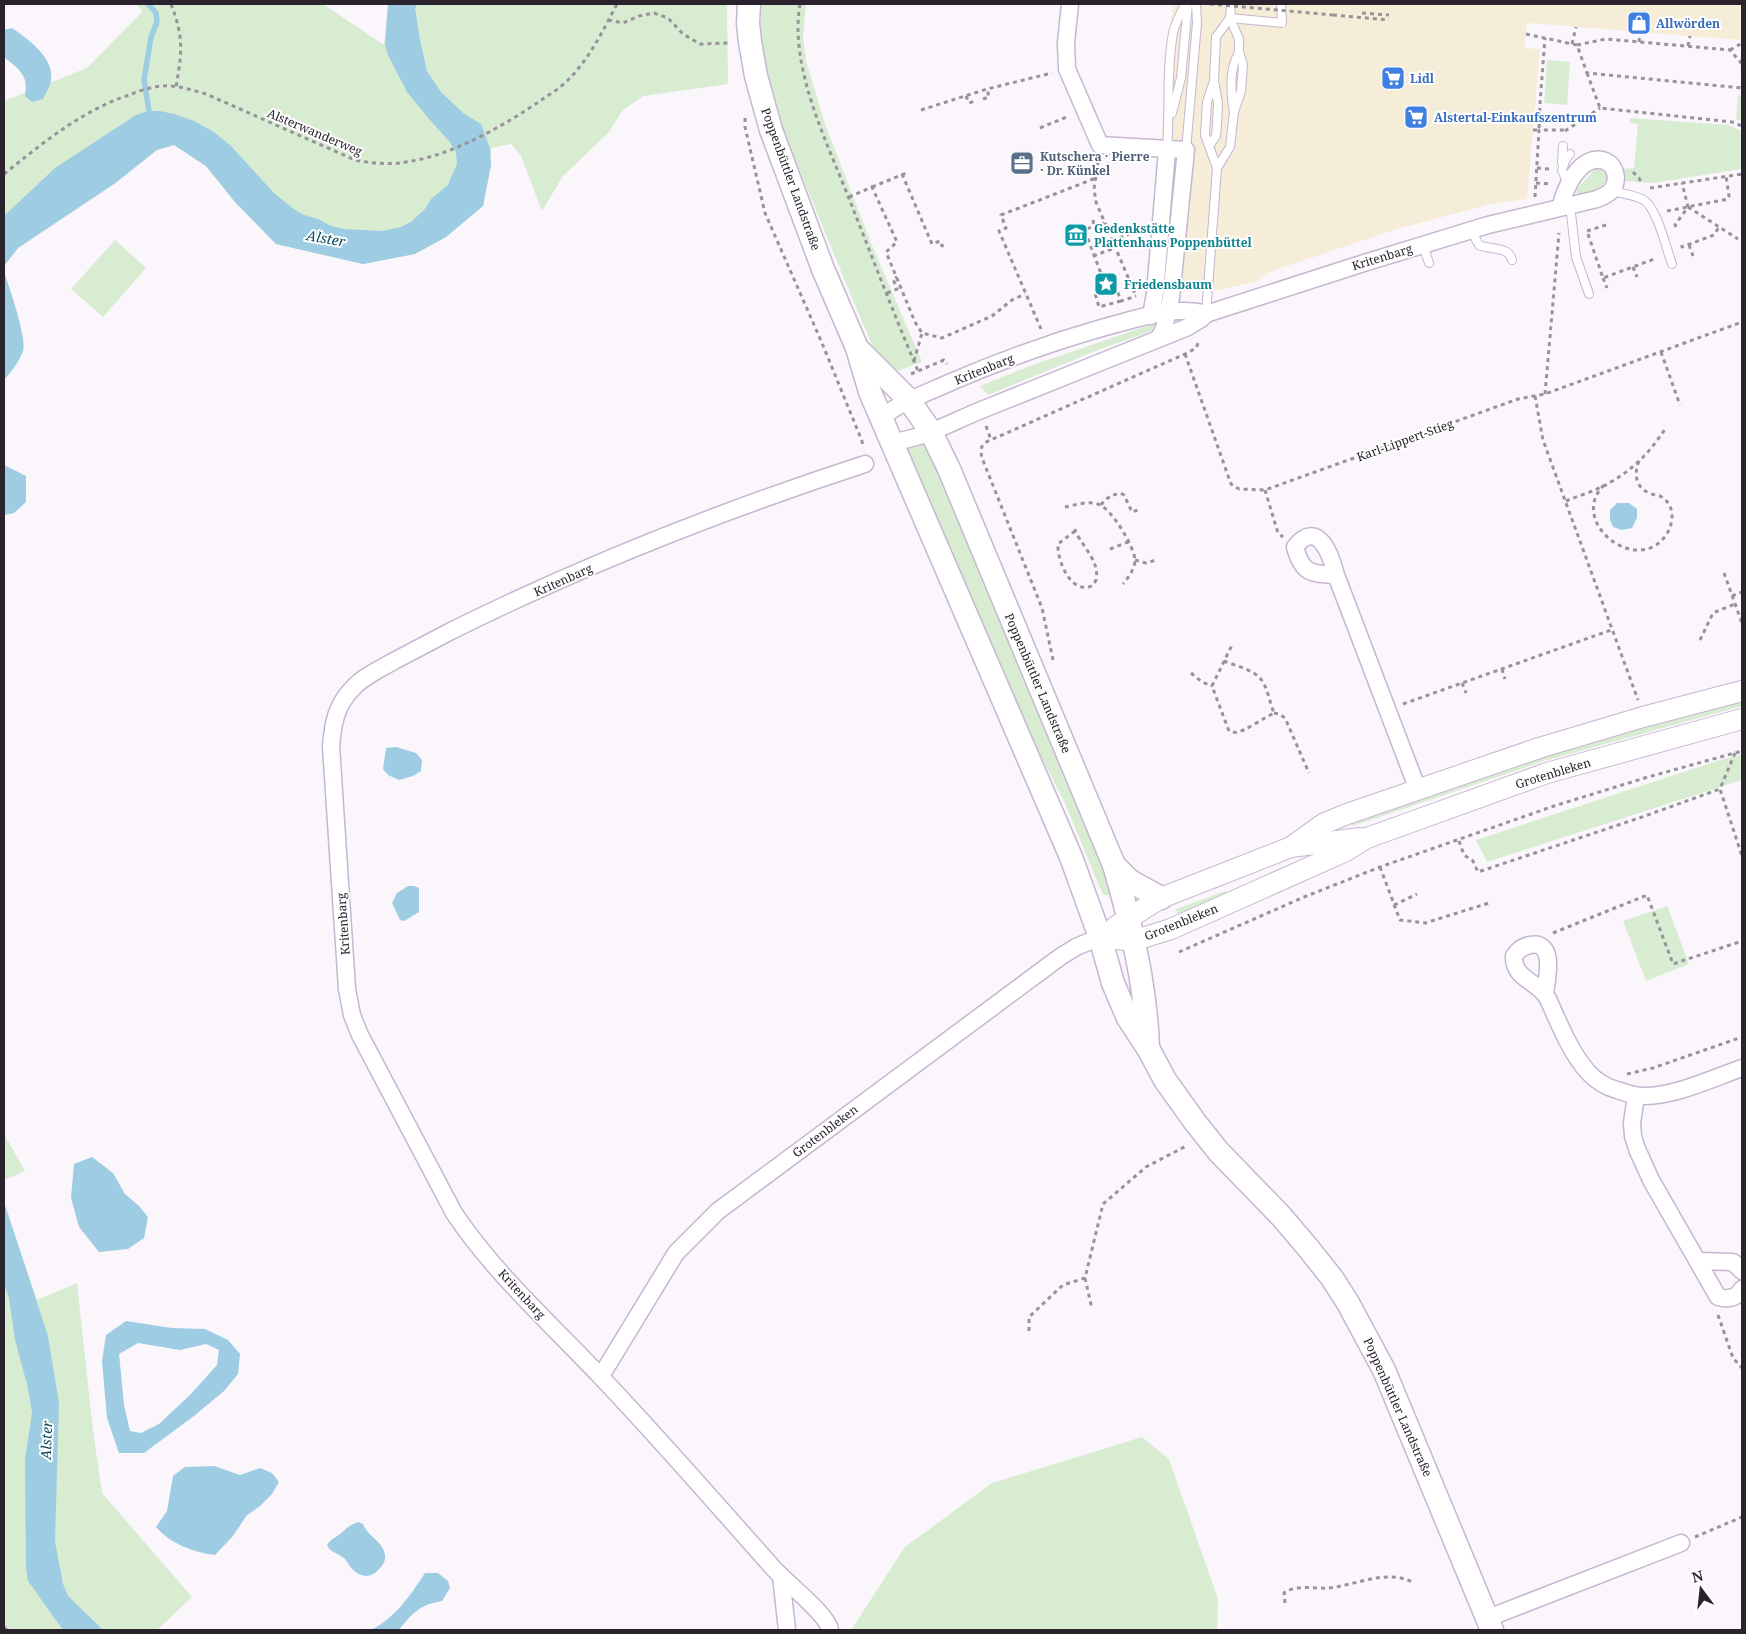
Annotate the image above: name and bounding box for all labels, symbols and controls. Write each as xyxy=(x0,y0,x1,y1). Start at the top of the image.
shop icon: Allwörden xyxy=(1626,10,1652,36)
place label: Allwörden xyxy=(1656,15,1720,32)
supermarket icon: Lidl xyxy=(1380,65,1406,91)
place label: Lidl xyxy=(1410,70,1435,87)
street label: Alsterwanderweg xyxy=(265,104,365,160)
supermarket icon: Alstertal-Einkaufszentrum xyxy=(1403,104,1429,130)
street label: Poppenbüttler Landstraße xyxy=(757,105,825,253)
place label: Alstertal-Einkaufszentrum xyxy=(1434,109,1597,126)
place label: Kutschera · Pierre · Dr. Künkel xyxy=(1040,148,1150,179)
office icon: Kutschera · Pierre · Dr. Künkel xyxy=(1009,150,1035,176)
place label: Gedenkstätte Plattenhaus Poppenbüttel xyxy=(1094,220,1253,251)
museum icon: Gedenkstätte Plattenhaus Poppenbüttel xyxy=(1063,222,1089,248)
water label: Alster xyxy=(304,225,347,251)
street label: Kritenbarg xyxy=(1350,240,1415,274)
place icon: Friedensbaum xyxy=(1093,271,1119,297)
place label: Friedensbaum xyxy=(1124,276,1212,293)
street label: Kritenbarg xyxy=(952,349,1017,389)
street label: Karl-Lippert-Stieg xyxy=(1354,414,1456,465)
street label: Kritenbarg xyxy=(531,559,596,600)
street label: Poppenbüttler Landstraße xyxy=(1001,610,1075,756)
street label: Grotenbleken xyxy=(1513,753,1593,793)
street label: Kritenbarg xyxy=(332,892,354,956)
street label: Grotenbleken xyxy=(1142,899,1221,944)
street label: Grotenbleken xyxy=(789,1101,861,1161)
street label: Kritenbarg xyxy=(494,1265,550,1323)
street label: Poppenbüttler Landstraße xyxy=(1360,1335,1436,1479)
water label: Alster xyxy=(36,1420,56,1461)
north arrow xyxy=(1676,1564,1726,1614)
text: N xyxy=(1690,1565,1705,1587)

